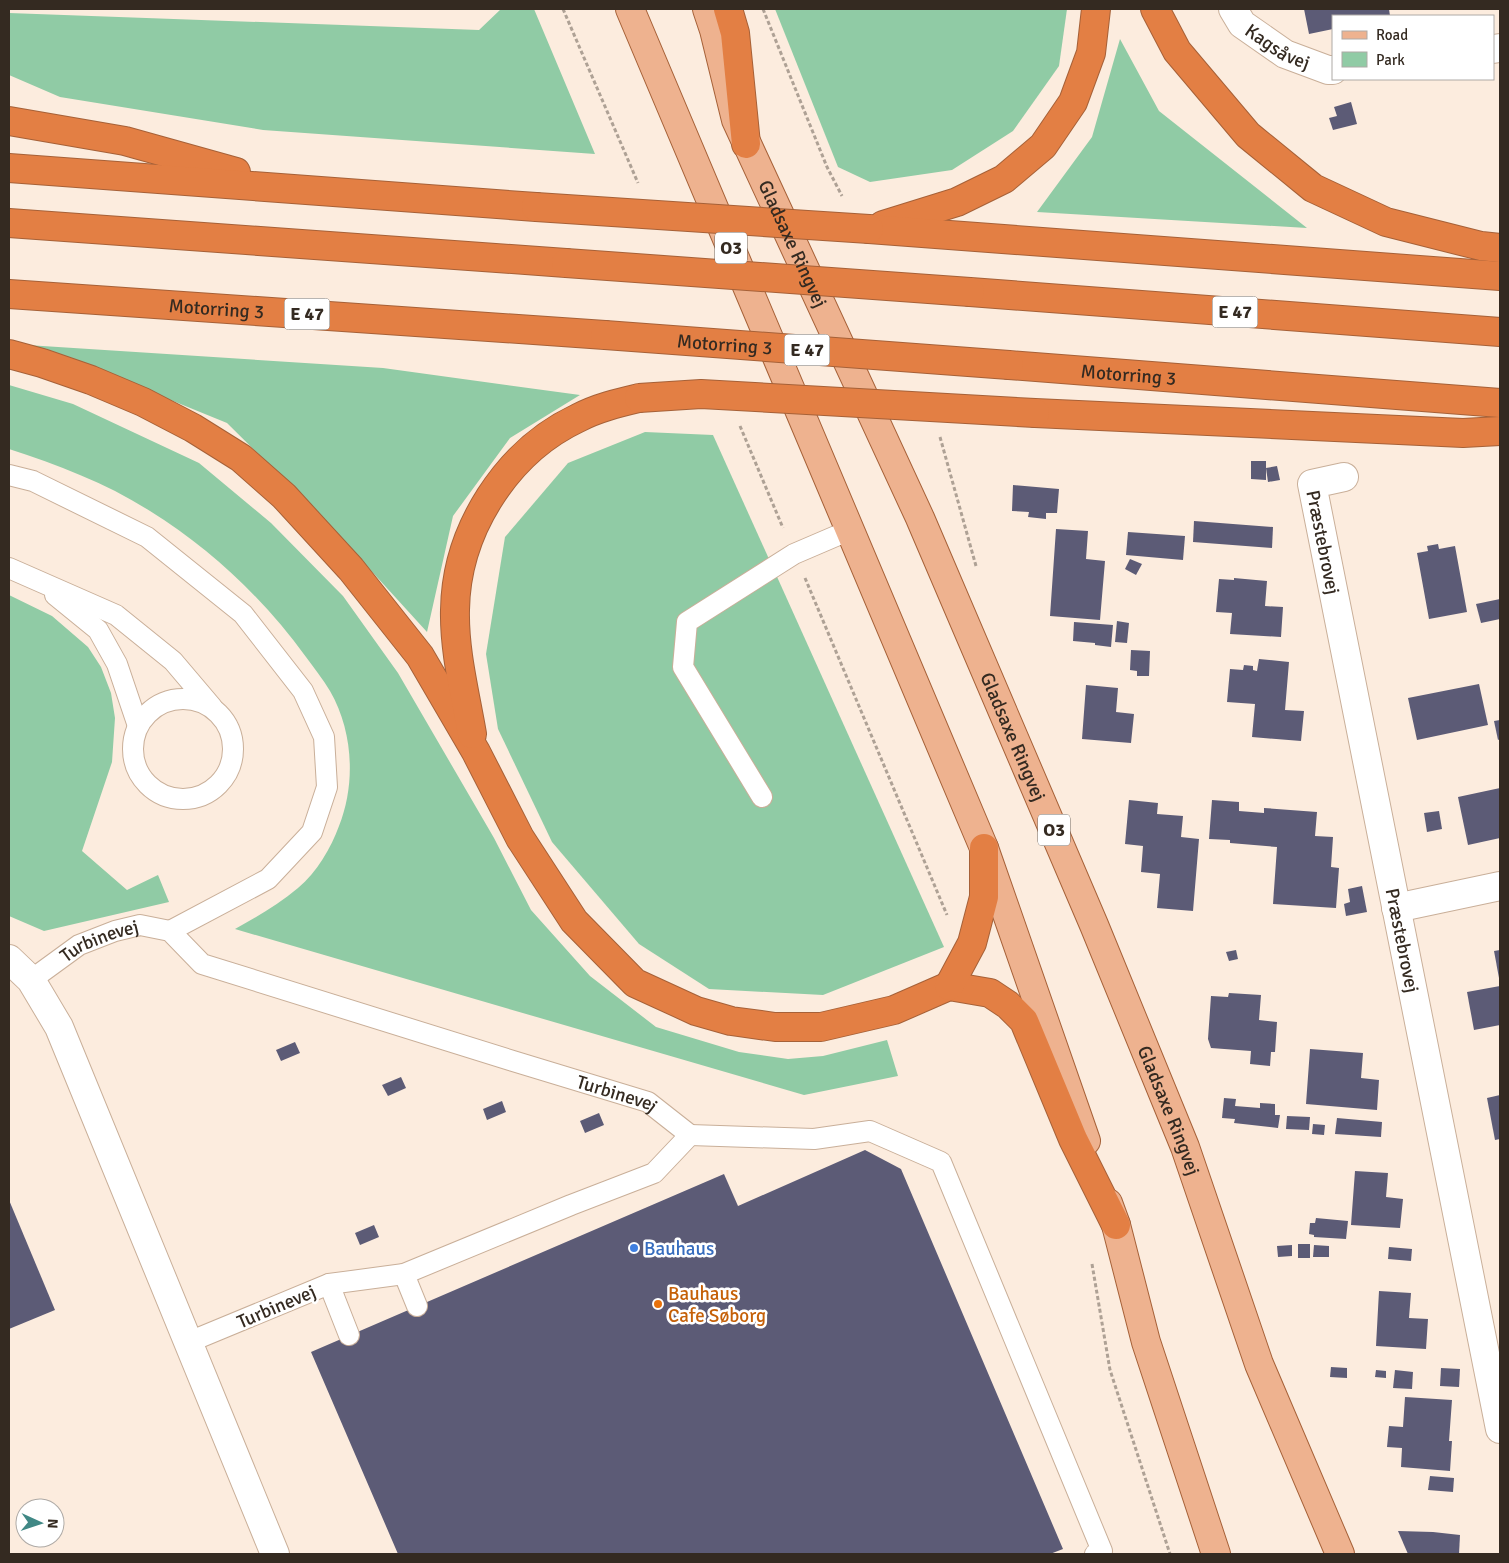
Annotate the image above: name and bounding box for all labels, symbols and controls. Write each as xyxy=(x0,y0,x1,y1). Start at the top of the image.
legend xyxy=(1332,15,1494,80)
street label: Kagsåvej xyxy=(1240,19,1313,75)
text: Road xyxy=(1376,26,1408,44)
text: Park xyxy=(1376,51,1405,69)
street label: Gladsaxe Ringvej xyxy=(752,177,832,312)
road number: O3 xyxy=(715,232,747,264)
street label: Motorring 3 xyxy=(168,294,265,325)
road number: E 47 xyxy=(1212,296,1258,328)
road number: E 47 xyxy=(284,298,330,329)
street label: Motorring 3 xyxy=(676,329,773,360)
road number: E 47 xyxy=(784,334,830,366)
street label: Motorring 3 xyxy=(1080,360,1177,391)
street label: Præstebrovej xyxy=(1300,488,1345,597)
street label: Gladsaxe Ringvej xyxy=(974,669,1051,805)
road number: O3 xyxy=(1038,814,1070,846)
street label: Præstebrovej xyxy=(1380,886,1424,995)
street label: Turbinevej xyxy=(56,915,141,968)
street label: Gladsaxe Ringvej xyxy=(1132,1042,1205,1179)
street label: Turbinevej xyxy=(574,1070,662,1118)
place label: Bauhaus xyxy=(644,1237,714,1261)
marker: Bauhaus xyxy=(628,1242,640,1254)
street label: Turbinevej xyxy=(233,1280,319,1334)
place label: Bauhaus Cafe Søborg xyxy=(668,1282,766,1328)
marker: Bauhaus Cafe Søborg xyxy=(652,1298,664,1310)
north arrow xyxy=(15,1498,65,1548)
text: N xyxy=(44,1518,61,1529)

